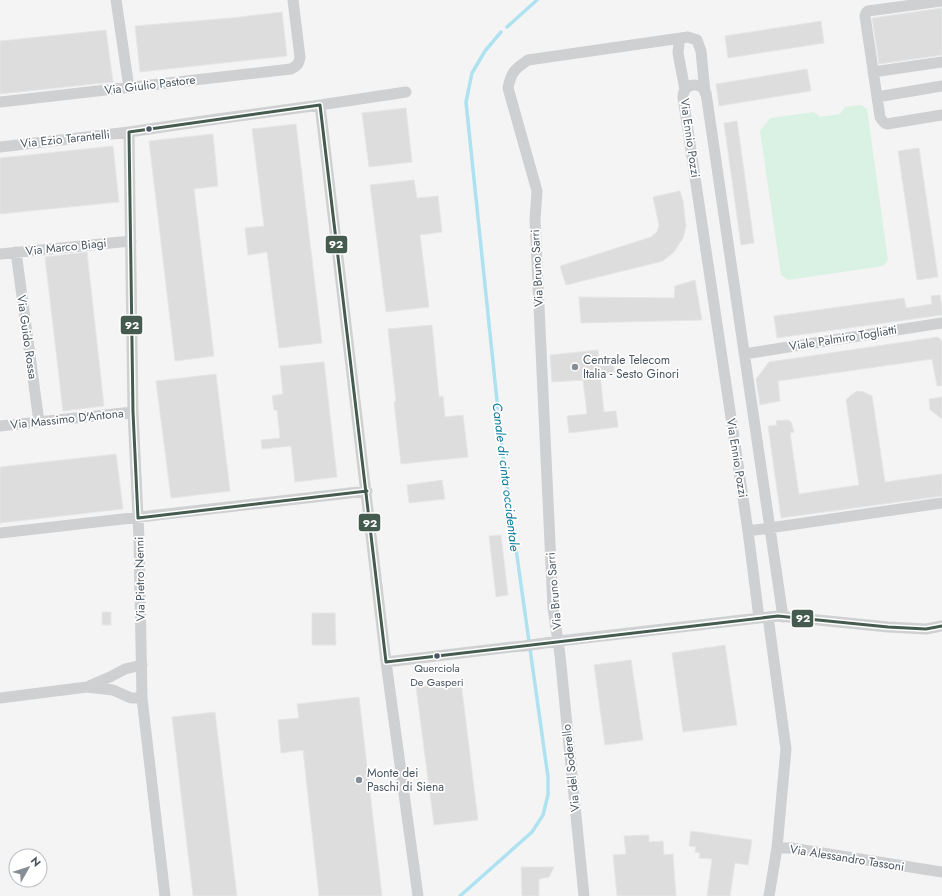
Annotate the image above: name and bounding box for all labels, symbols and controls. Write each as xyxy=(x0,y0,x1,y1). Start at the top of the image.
street label: Via Giulio Pastore xyxy=(103,70,197,100)
street label: Via Ennio Pozzi xyxy=(676,97,704,179)
unlabelled marker xyxy=(144,124,154,134)
street label: Via Ezio Tarantelli xyxy=(19,125,111,153)
street label: Via Bruno Sarri xyxy=(526,229,548,307)
street label: Via Marco Biagi xyxy=(25,234,107,260)
line badge: 92 xyxy=(325,235,348,254)
text: 92 xyxy=(329,236,343,252)
street label: Via Guido Rossa xyxy=(12,294,42,380)
line badge: 92 xyxy=(120,315,143,335)
text: 92 xyxy=(125,317,139,333)
street label: Viale Palmiro Togliatti xyxy=(788,321,898,355)
place label: Centrale Telecom Italia - Sesto Ginori xyxy=(583,351,679,383)
marker: Centrale Telecom Italia - Sesto Ginori xyxy=(570,362,580,372)
water label: Canale di cinta occidentale xyxy=(487,402,525,553)
street label: Via Massimo D'Antona xyxy=(10,404,125,434)
street label: Via Ennio Pozzi xyxy=(722,417,752,499)
line badge: 92 xyxy=(358,513,381,532)
text: 92 xyxy=(363,515,377,531)
street label: Via Pietro Nenni xyxy=(130,537,150,621)
street label: Via Bruno Sarri xyxy=(542,552,566,630)
line badge: 92 xyxy=(791,609,814,628)
text: 92 xyxy=(796,610,810,626)
marker: Querciola De Gasperi xyxy=(432,651,442,661)
place label: Querciola De Gasperi xyxy=(410,660,464,690)
street label: Via del Soderello xyxy=(557,723,585,813)
place label: Monte dei Paschi di Siena xyxy=(367,764,444,796)
marker: Monte dei Paschi di Siena xyxy=(354,775,364,785)
street label: Via Alessandro Tassoni xyxy=(788,840,906,876)
north arrow xyxy=(8,848,48,888)
text: N xyxy=(27,853,45,870)

